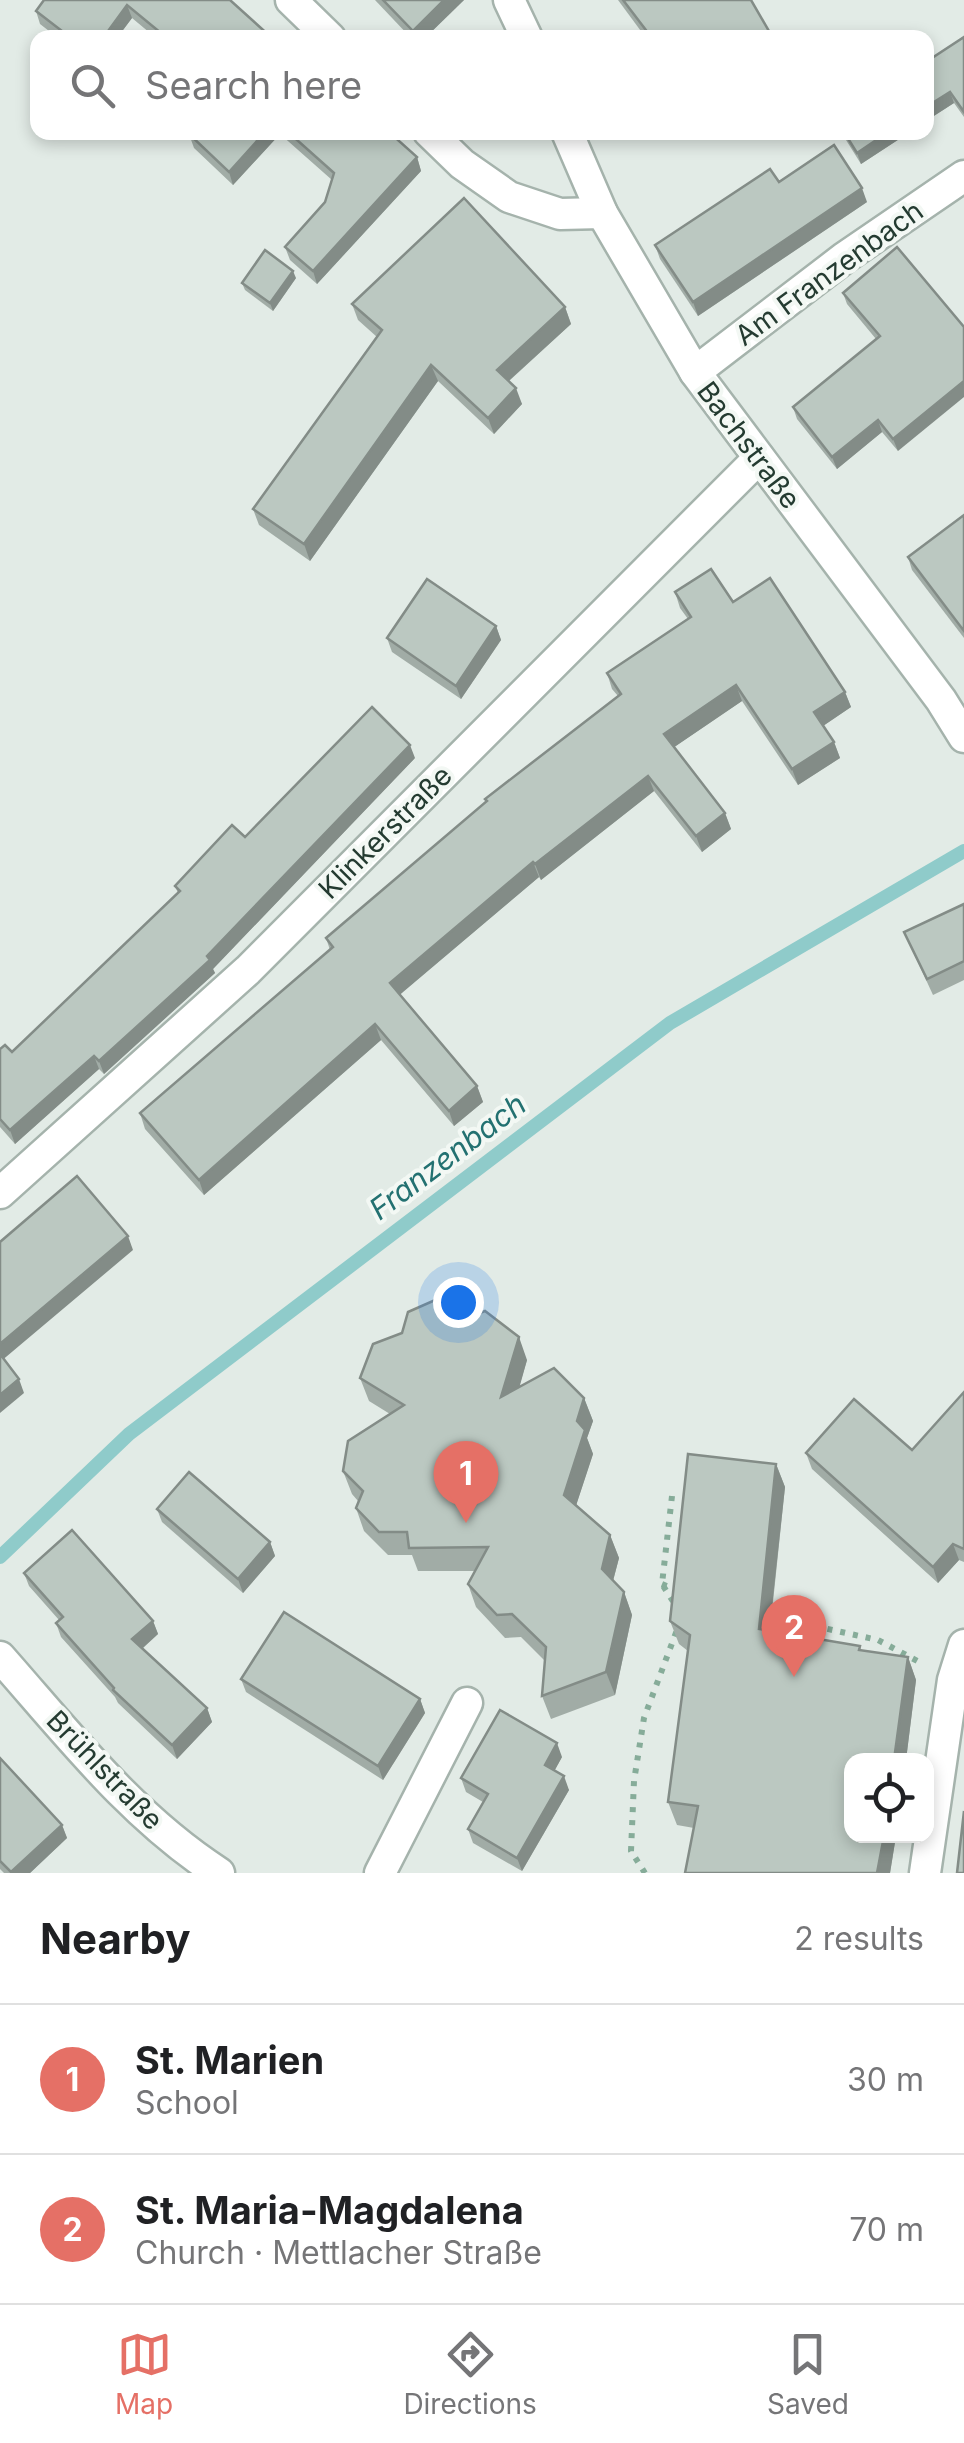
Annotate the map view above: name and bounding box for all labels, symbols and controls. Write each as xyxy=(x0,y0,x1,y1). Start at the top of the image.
search box xyxy=(30,30,934,140)
icon: search xyxy=(65,58,120,113)
text: Search here xyxy=(145,62,362,108)
street label: Am Franzenbach xyxy=(728,193,930,353)
street label: Bachstraße xyxy=(690,375,808,515)
street label: Klinkerstraße xyxy=(311,758,459,906)
water label: Franzenbach xyxy=(362,1086,533,1227)
your location xyxy=(433,1277,484,1328)
pin: 1 xyxy=(434,1440,498,1523)
pin: 2 xyxy=(762,1594,826,1677)
street label: Brühlstraße xyxy=(40,1703,170,1837)
map controls xyxy=(844,1753,934,1843)
button: locate xyxy=(844,1753,934,1843)
text: Nearby xyxy=(40,1913,191,1964)
text: 2 results xyxy=(794,1919,924,1958)
text: St. Marien xyxy=(135,2037,324,2083)
text: 1 xyxy=(66,2060,79,2099)
text: 30 m xyxy=(847,2060,924,2099)
text: School xyxy=(135,2083,239,2122)
text: St. Maria-Magdalena xyxy=(135,2187,524,2233)
text: 2 xyxy=(62,2210,83,2249)
text: 70 m xyxy=(849,2210,924,2249)
text: Church · Mettlacher Straße xyxy=(135,2233,542,2272)
tab: Map xyxy=(115,2327,173,2421)
tab: Directions xyxy=(403,2327,537,2421)
tab: Saved xyxy=(767,2327,849,2421)

